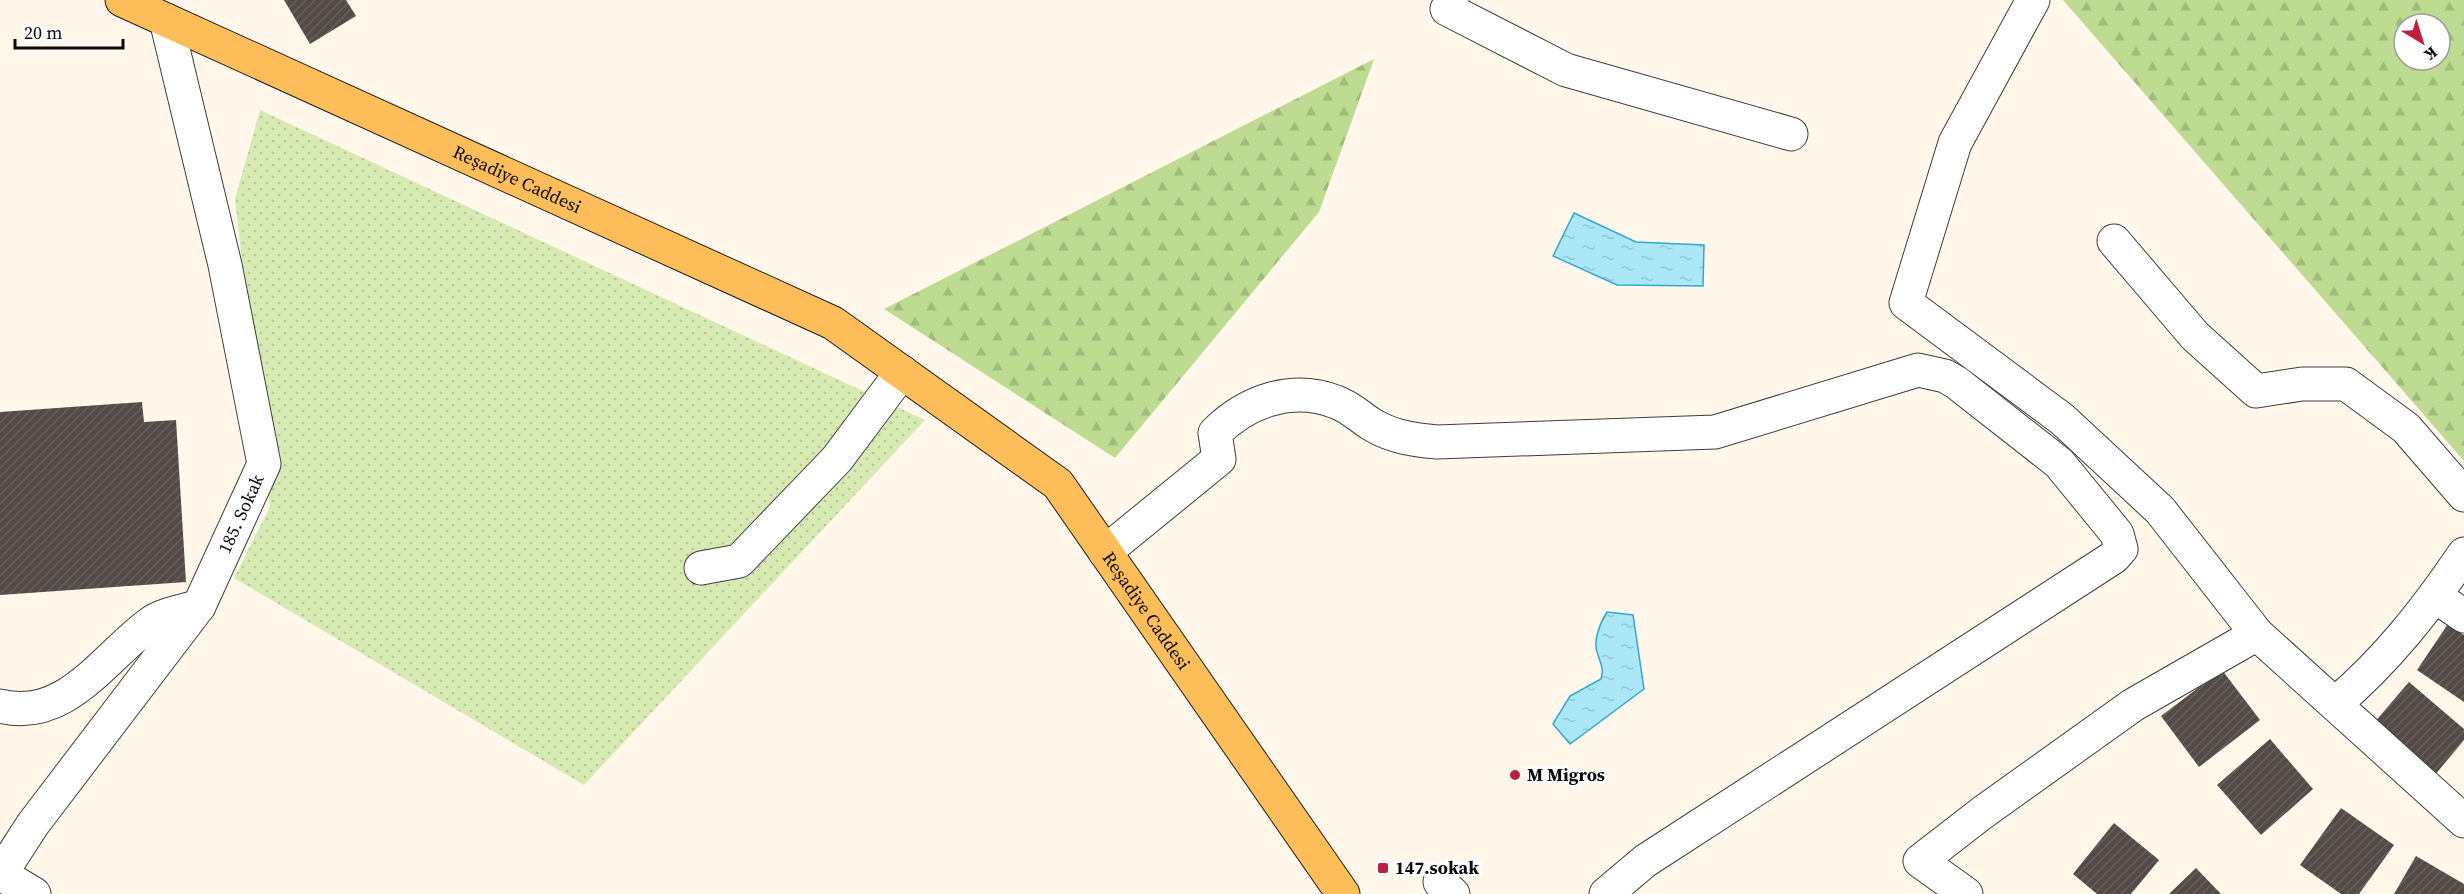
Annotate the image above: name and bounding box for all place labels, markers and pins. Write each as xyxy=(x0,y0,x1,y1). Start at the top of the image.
place label: M Migros xyxy=(1527,762,1605,787)
marker: M Migros xyxy=(1508,768,1522,782)
place label: 147.sokak xyxy=(1395,855,1479,880)
marker: 147.sokak xyxy=(1376,861,1390,875)

